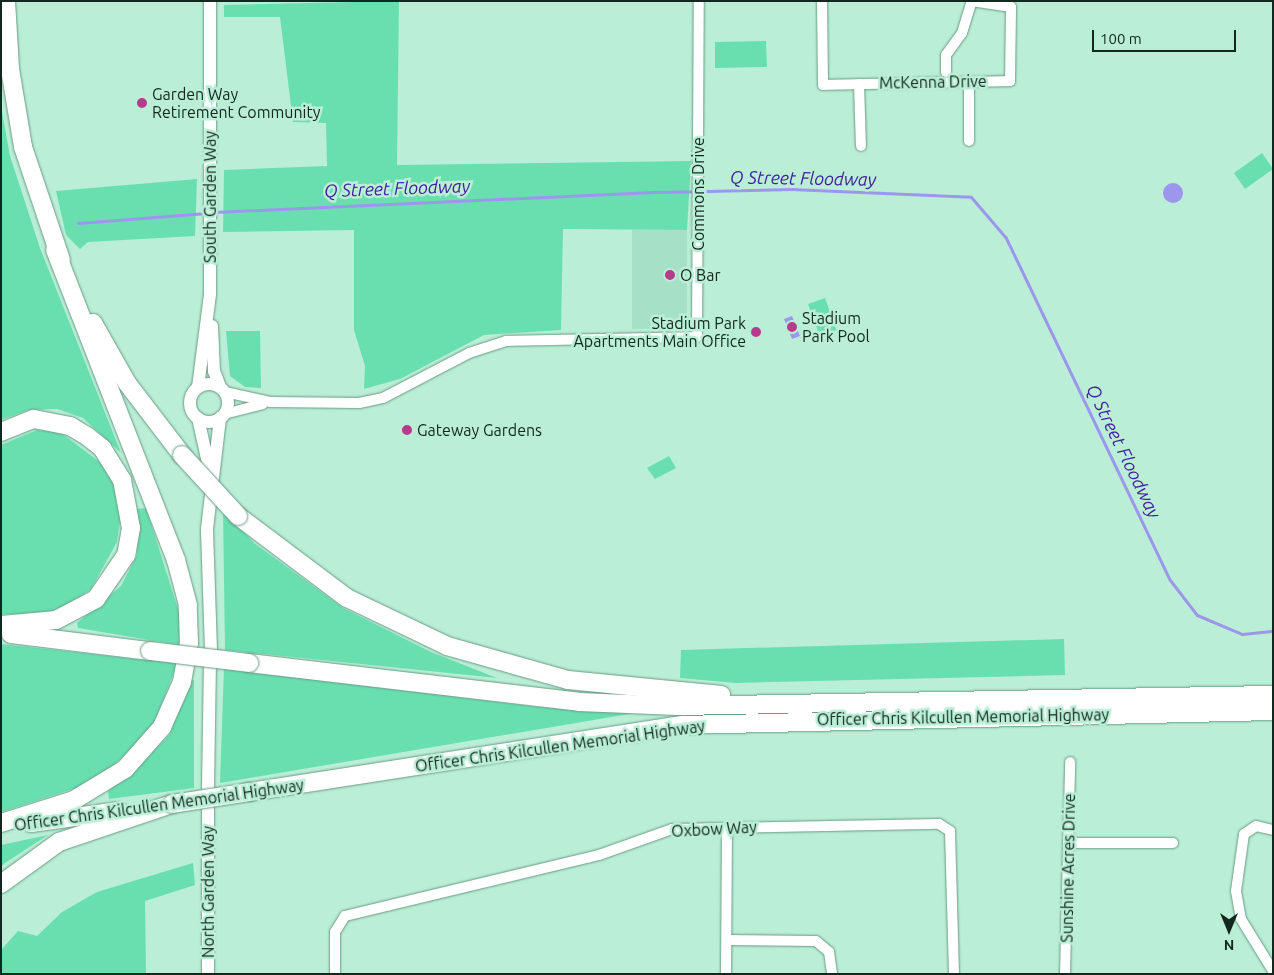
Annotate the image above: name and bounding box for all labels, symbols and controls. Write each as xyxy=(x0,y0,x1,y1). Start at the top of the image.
scale bar xyxy=(1094,20,1238,52)
text: 100 m xyxy=(1100,30,1142,47)
street label: McKenna Drive xyxy=(879,71,987,93)
place label: Garden Way Retirement Community xyxy=(152,84,320,122)
marker: Garden Way Retirement Community xyxy=(136,97,148,109)
street label: South Garden Way xyxy=(200,131,220,263)
street label: Commons Drive xyxy=(688,137,708,251)
water label: Q Street Floodway xyxy=(730,166,876,190)
water label: Q Street Floodway xyxy=(324,175,470,201)
place label: O Bar xyxy=(680,265,721,285)
marker: O Bar xyxy=(664,269,676,281)
place label: Stadium Park Pool xyxy=(802,308,870,346)
place label: Stadium Park Apartments Main Office xyxy=(573,313,746,351)
marker: Stadium Park Pool xyxy=(786,321,798,333)
marker: Stadium Park Apartments Main Office xyxy=(750,326,762,338)
water label: Q Street Floodway xyxy=(1082,381,1166,521)
place label: Gateway Gardens xyxy=(417,420,542,440)
marker: Gateway Gardens xyxy=(401,424,413,436)
street label: Officer Chris Kilcullen Memorial Highway xyxy=(817,705,1109,729)
street label: Officer Chris Kilcullen Memorial Highway xyxy=(414,716,706,776)
street label: Officer Chris Kilcullen Memorial Highway xyxy=(13,775,305,835)
street label: Sunshine Acres Drive xyxy=(1057,793,1079,943)
street label: Oxbow Way xyxy=(671,817,757,841)
street label: North Garden Way xyxy=(198,826,218,958)
north arrow xyxy=(1204,905,1254,955)
text: N xyxy=(1224,937,1234,953)

